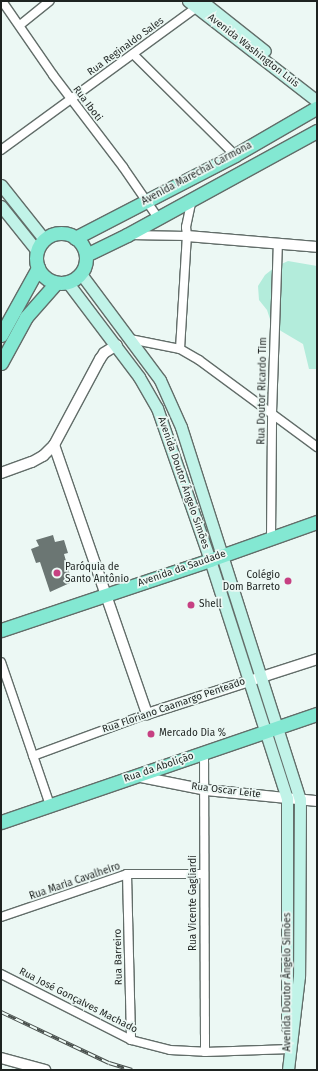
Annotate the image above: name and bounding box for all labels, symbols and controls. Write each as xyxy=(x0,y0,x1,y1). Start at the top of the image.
street label: Avenida Washington Luis xyxy=(205,12,301,90)
street label: Rua Reginaldo Sales xyxy=(85,15,167,79)
street label: Rua Iboti xyxy=(70,84,104,124)
street label: Avenida Marechal Carmona xyxy=(140,140,254,208)
street label: Rua Doutor Ricardo Tim xyxy=(256,337,270,445)
street label: Avenida Doutor Ângelo Simões xyxy=(155,415,211,551)
street label: Avenida da Saudade xyxy=(136,548,228,590)
place label: Paróquia de Santo Antônio xyxy=(65,561,129,584)
marker: Paróquia de Santo Antônio xyxy=(52,568,62,578)
place label: Colégio Dom Barreto xyxy=(223,569,280,592)
marker: Colégio Dom Barreto xyxy=(283,576,293,586)
place label: Shell xyxy=(199,599,222,611)
marker: Shell xyxy=(186,600,196,610)
street label: Rua Floriano Caamargo Penteado xyxy=(101,676,247,736)
place label: Mercado Dia % xyxy=(159,728,226,740)
marker: Mercado Dia % xyxy=(146,729,156,739)
street label: Rua da Abolição xyxy=(122,750,196,786)
street label: Rua Oscar Leite xyxy=(190,781,262,801)
street label: Rua Vicente Gagliardi xyxy=(188,855,200,951)
street label: Rua Maria Cavalheiro xyxy=(28,861,122,903)
street label: Avenida Doutor Ângelo Simões xyxy=(282,913,294,1051)
street label: Rua Barreiro xyxy=(113,929,125,985)
street label: Rua José Gonçalves Machado xyxy=(17,966,139,1036)

